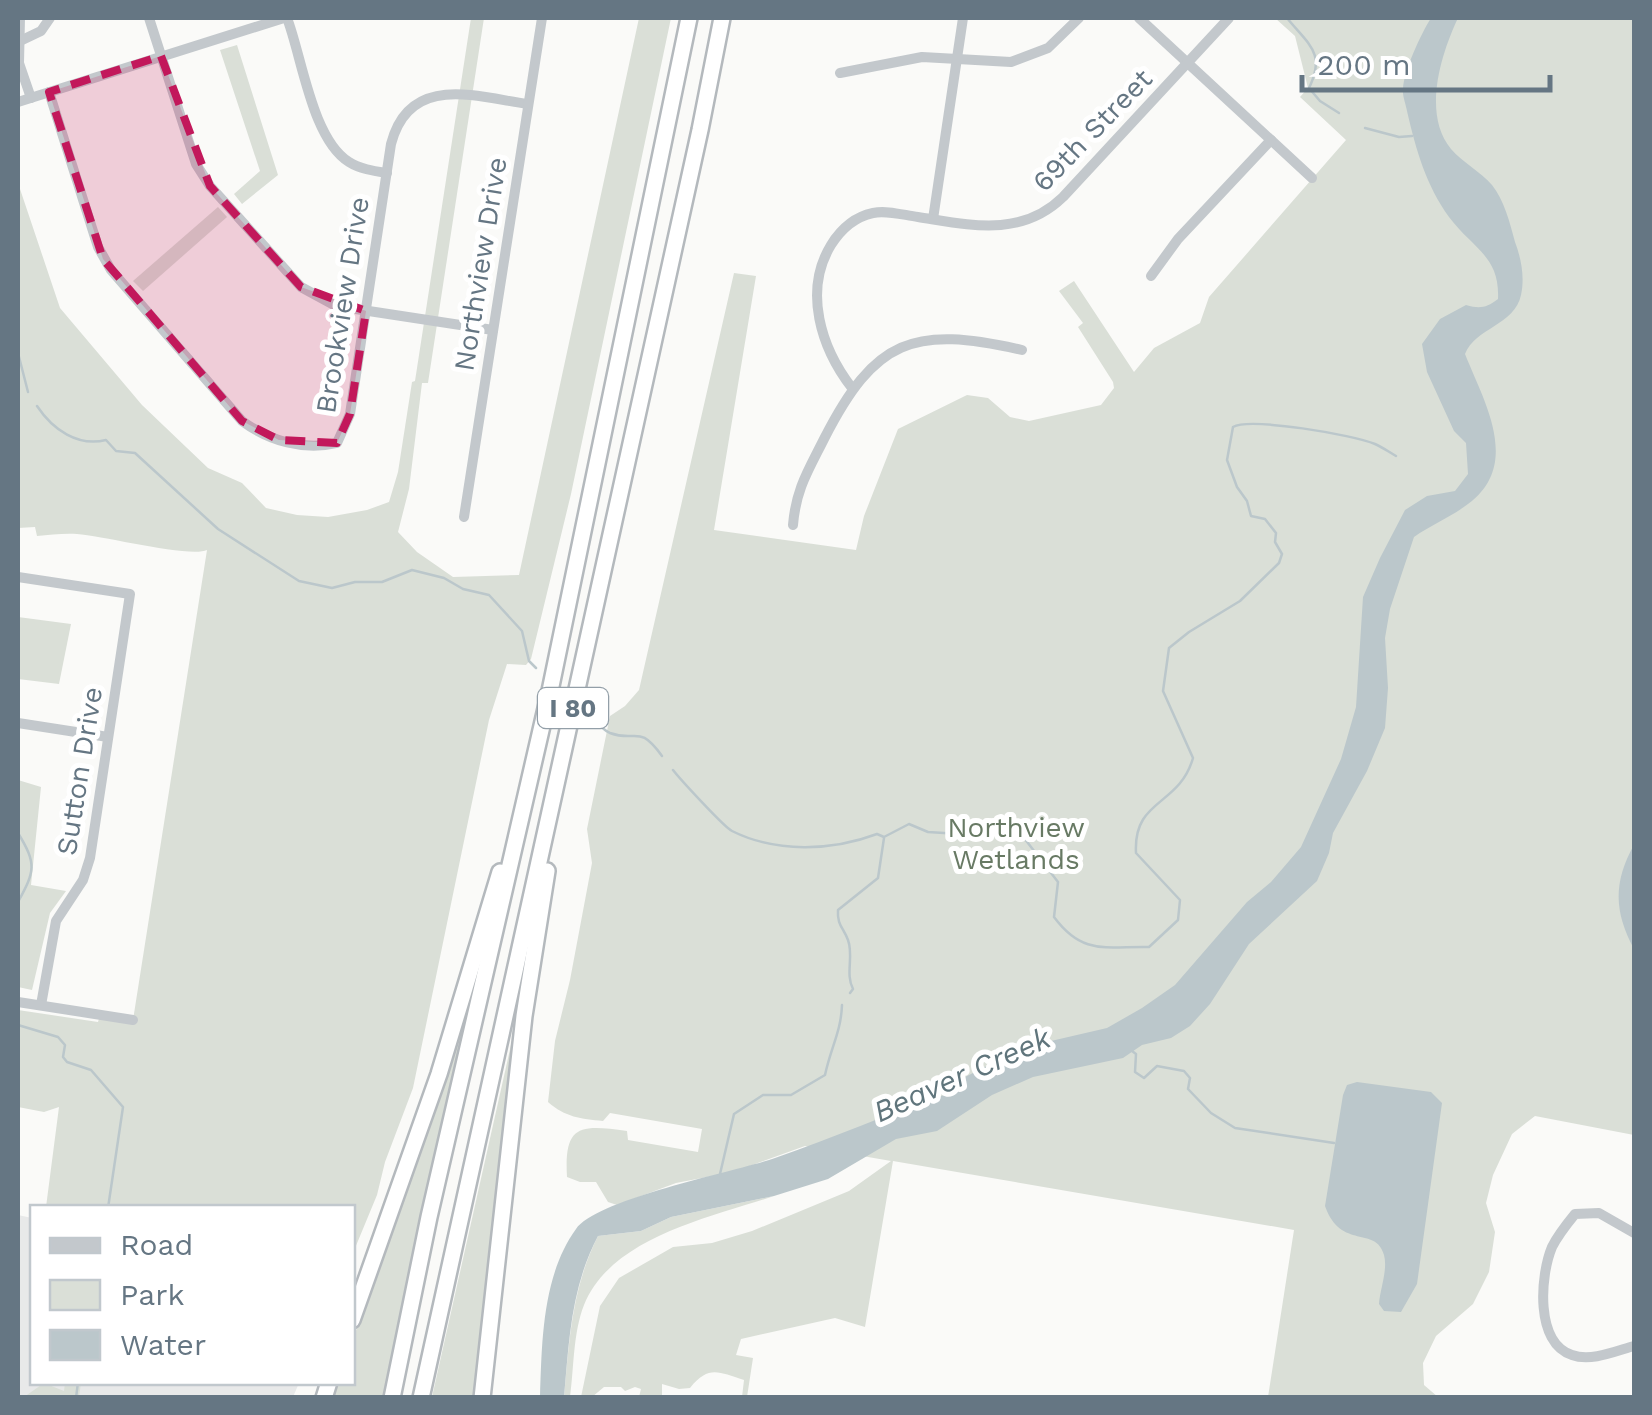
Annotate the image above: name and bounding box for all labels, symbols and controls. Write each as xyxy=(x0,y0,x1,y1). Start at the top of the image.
scale bar xyxy=(1302,30,1550,92)
text: 200 m xyxy=(1317,47,1411,82)
street label: 69th Street xyxy=(1026,62,1159,198)
street label: Northview Drive xyxy=(447,155,514,373)
street label: Brookview Drive xyxy=(309,195,376,416)
street label: Sutton Drive xyxy=(50,685,109,858)
road number: I 80 xyxy=(538,688,608,728)
park label: Northview Wetlands xyxy=(947,811,1085,876)
water label: Beaver Creek xyxy=(868,1019,1057,1129)
legend xyxy=(30,1205,355,1385)
text: Road xyxy=(120,1227,193,1262)
text: Park xyxy=(120,1277,185,1312)
text: Water xyxy=(120,1327,206,1362)

